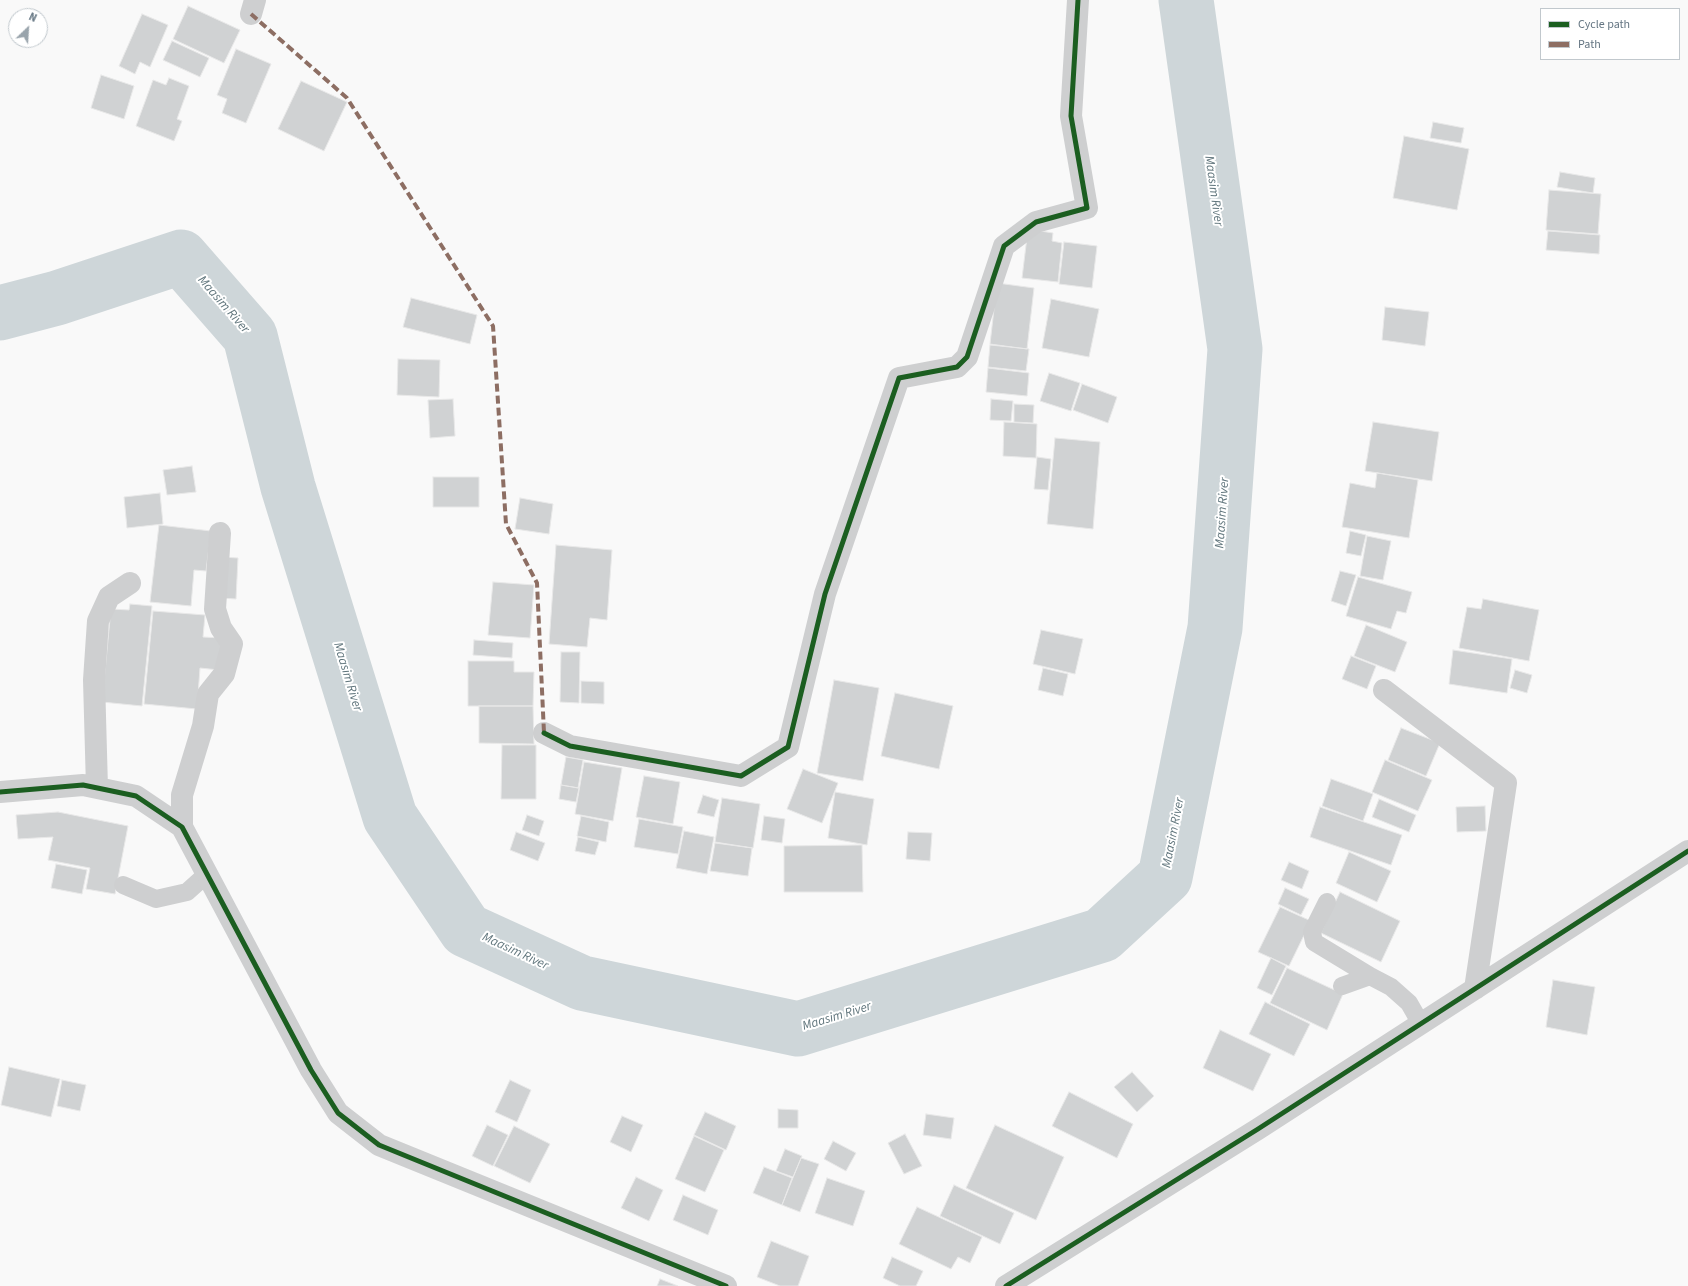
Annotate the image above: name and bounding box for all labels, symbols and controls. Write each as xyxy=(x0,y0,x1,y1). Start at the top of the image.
north arrow xyxy=(8,8,48,48)
legend xyxy=(1540,8,1680,60)
text: N xyxy=(26,9,39,26)
text: Cycle path xyxy=(1578,16,1630,33)
text: Path xyxy=(1578,36,1601,53)
water label: Maasim River xyxy=(1200,155,1226,227)
water label: Maasim River xyxy=(194,273,252,337)
water label: Maasim River xyxy=(1213,477,1233,549)
water label: Maasim River xyxy=(329,641,365,713)
water label: Maasim River xyxy=(1160,797,1188,869)
water label: Maasim River xyxy=(479,930,551,974)
water label: Maasim River xyxy=(801,999,873,1035)

